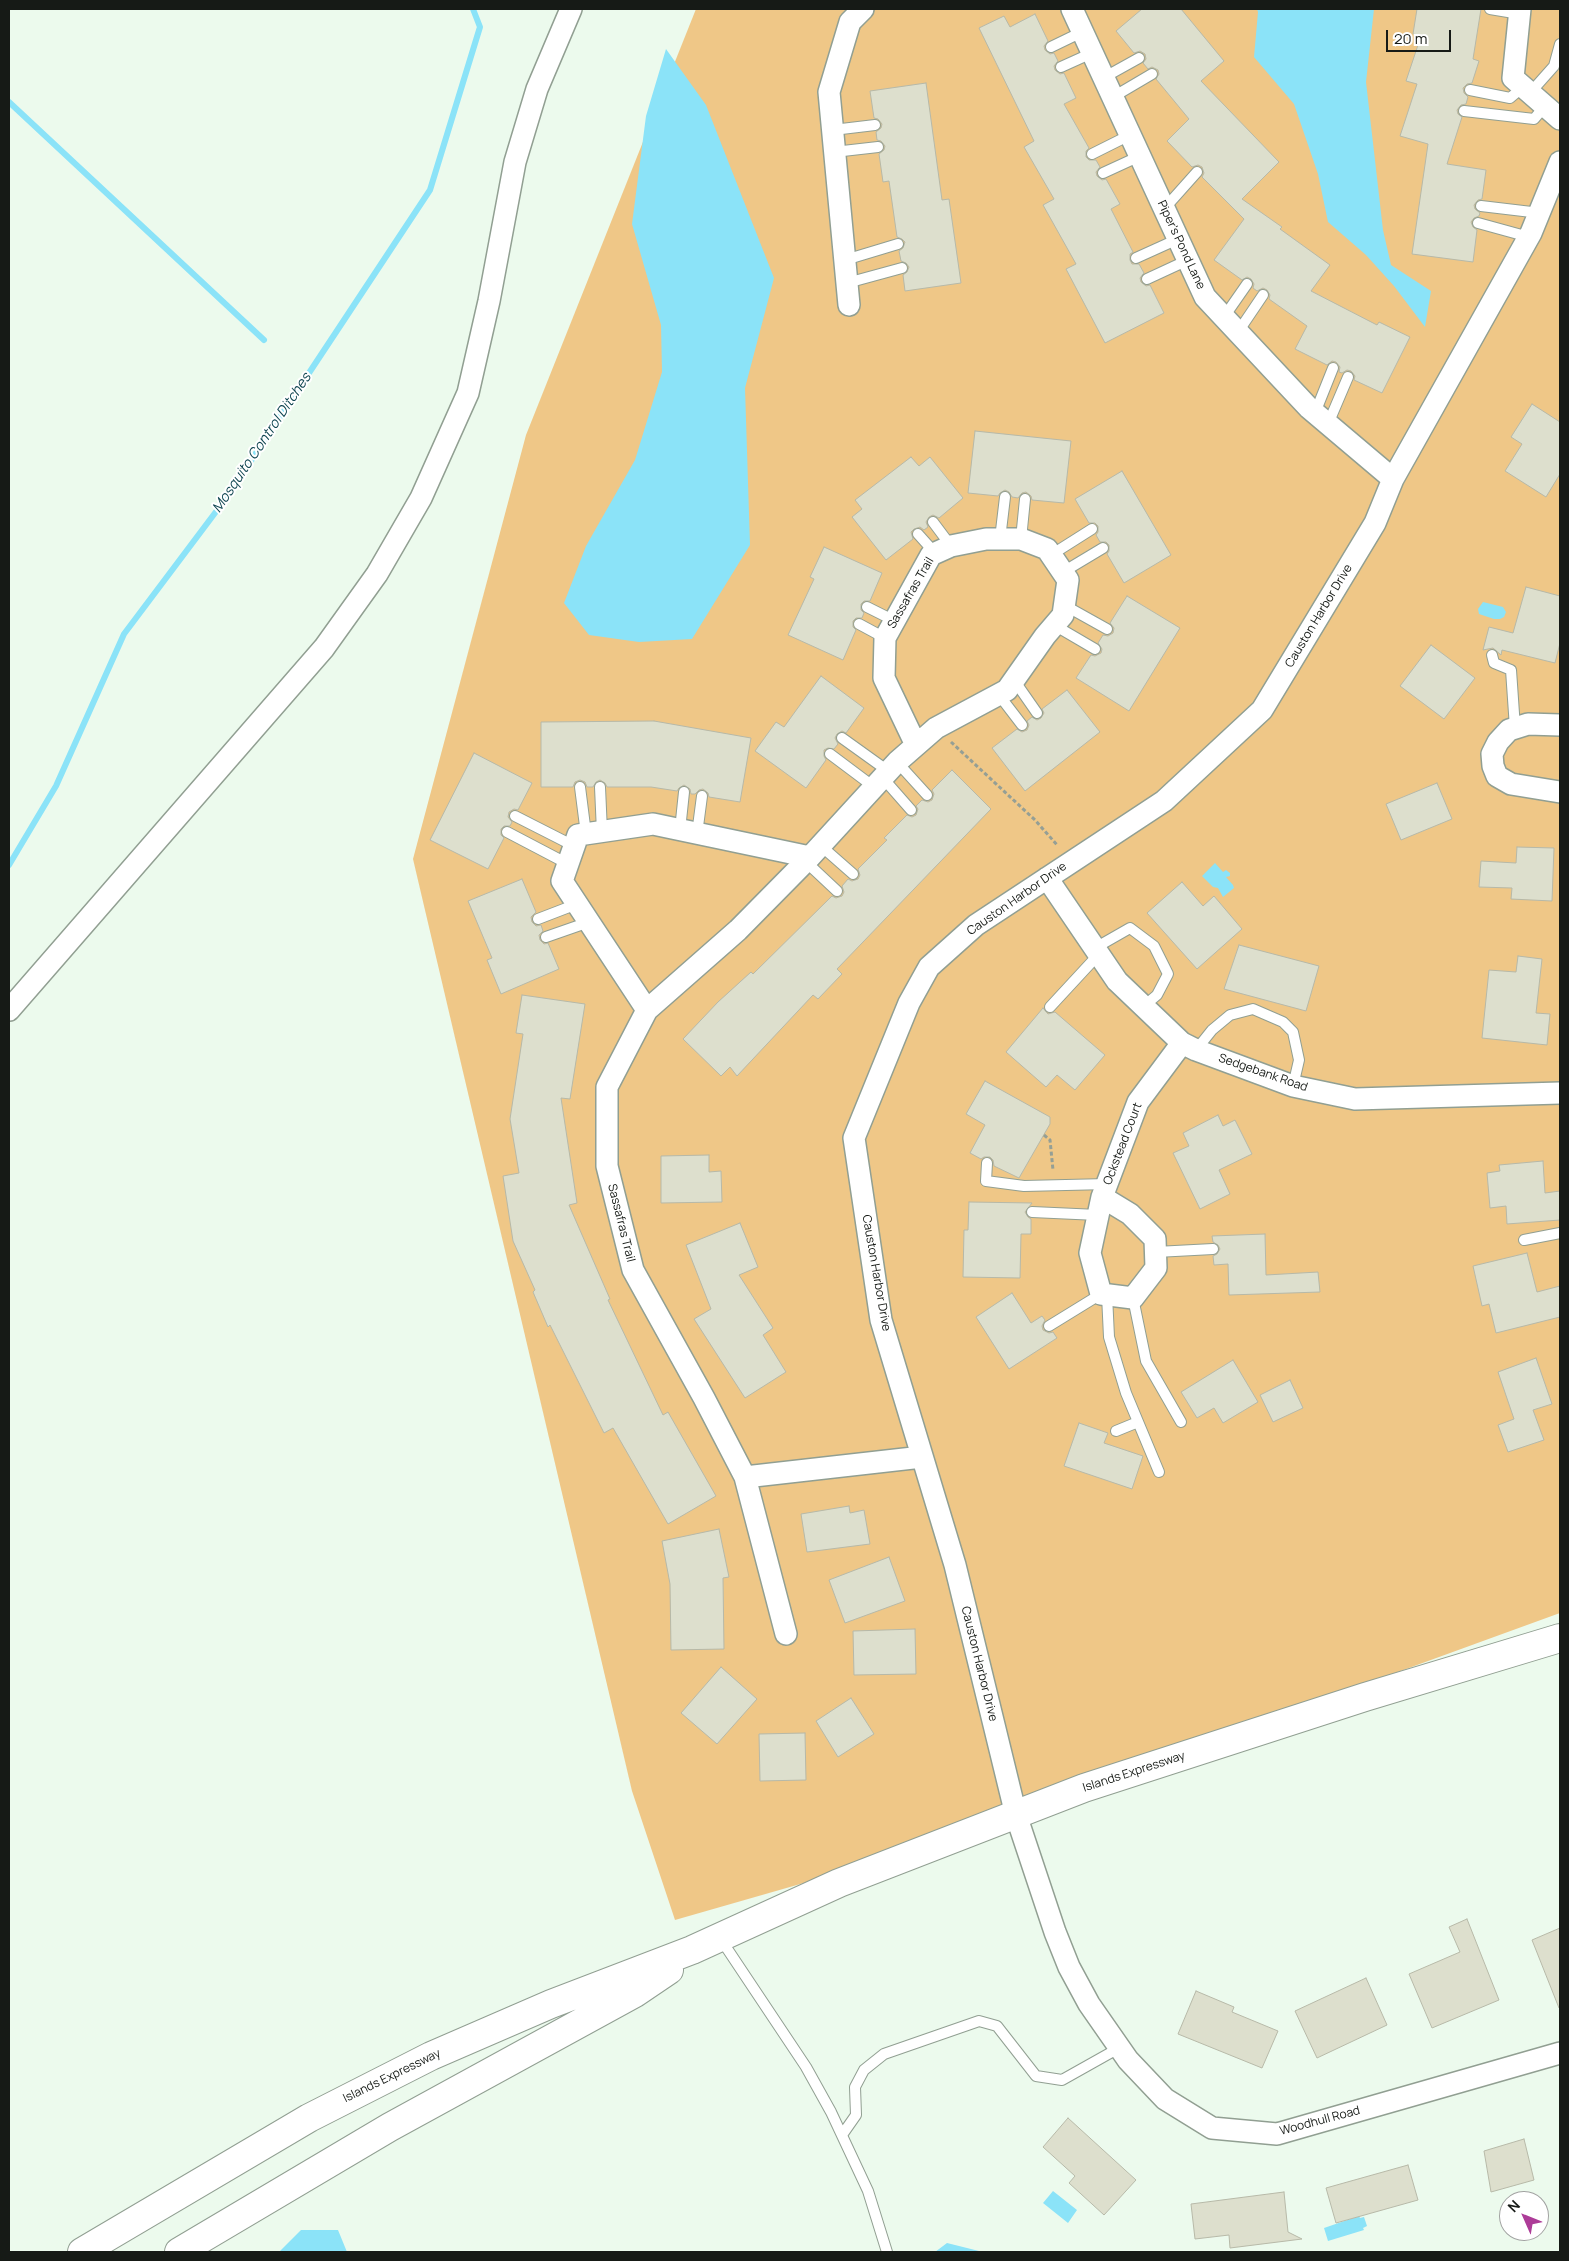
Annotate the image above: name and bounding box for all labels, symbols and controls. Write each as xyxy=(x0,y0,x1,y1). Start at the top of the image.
scale bar xyxy=(1389,20,1454,52)
text: 20 m xyxy=(1394,28,1427,49)
street label: Piper's Pond Lane xyxy=(1154,198,1208,292)
water label: Mosquito Control Ditches xyxy=(209,370,315,516)
street label: Sassafras Trail xyxy=(885,555,937,631)
street label: Causton Harbor Drive xyxy=(1282,562,1356,670)
street label: Causton Harbor Drive xyxy=(965,859,1069,939)
street label: Sedgebank Road xyxy=(1217,1051,1309,1095)
street label: Ockstead Court xyxy=(1101,1101,1145,1187)
street label: Sassafras Trail xyxy=(604,1182,638,1264)
street label: Causton Harbor Drive xyxy=(859,1214,893,1332)
street label: Causton Harbor Drive xyxy=(958,1605,1000,1723)
street label: Islands Expressway xyxy=(1081,1749,1187,1795)
street label: Islands Expressway xyxy=(341,2046,443,2106)
street label: Woodhull Road xyxy=(1278,2103,1362,2139)
north arrow xyxy=(1499,2191,1549,2241)
text: N xyxy=(1503,2196,1524,2216)

